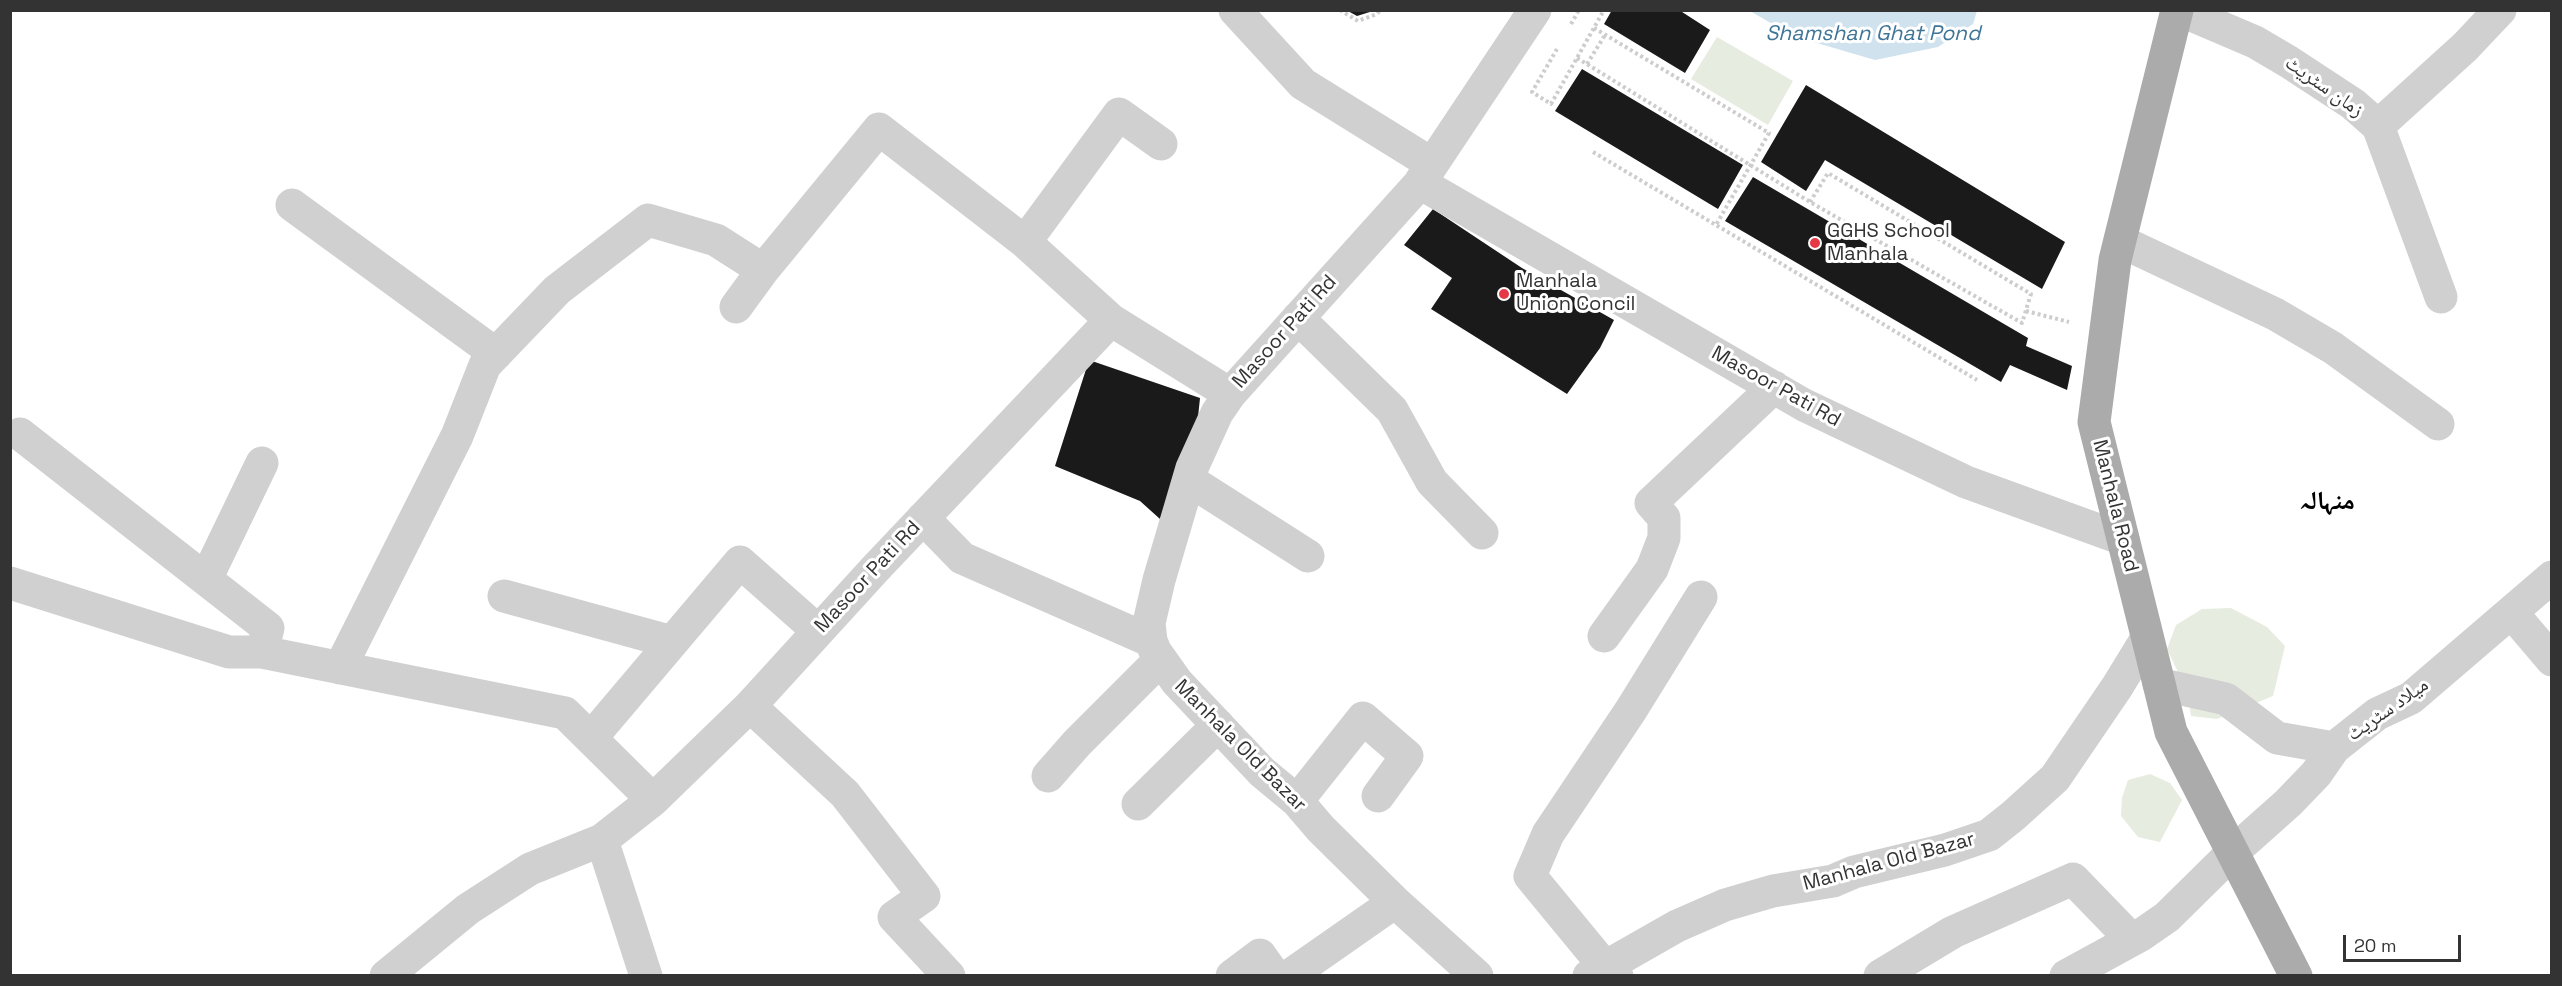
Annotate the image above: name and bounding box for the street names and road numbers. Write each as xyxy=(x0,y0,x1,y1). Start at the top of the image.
street label: زمان سٹریٹ xyxy=(2280,51,2368,123)
street label: Masoor Pati Rd xyxy=(1228,270,1342,394)
street label: Masoor Pati Rd xyxy=(1707,342,1845,432)
street label: Manhala Road xyxy=(2087,437,2143,575)
street label: Masoor Pati Rd xyxy=(810,516,926,638)
street label: میلاد سٹریٹ xyxy=(2343,673,2433,747)
street label: Manhala Old Bazar xyxy=(1169,675,1311,817)
street label: Manhala Old Bazar xyxy=(1801,828,1977,896)

